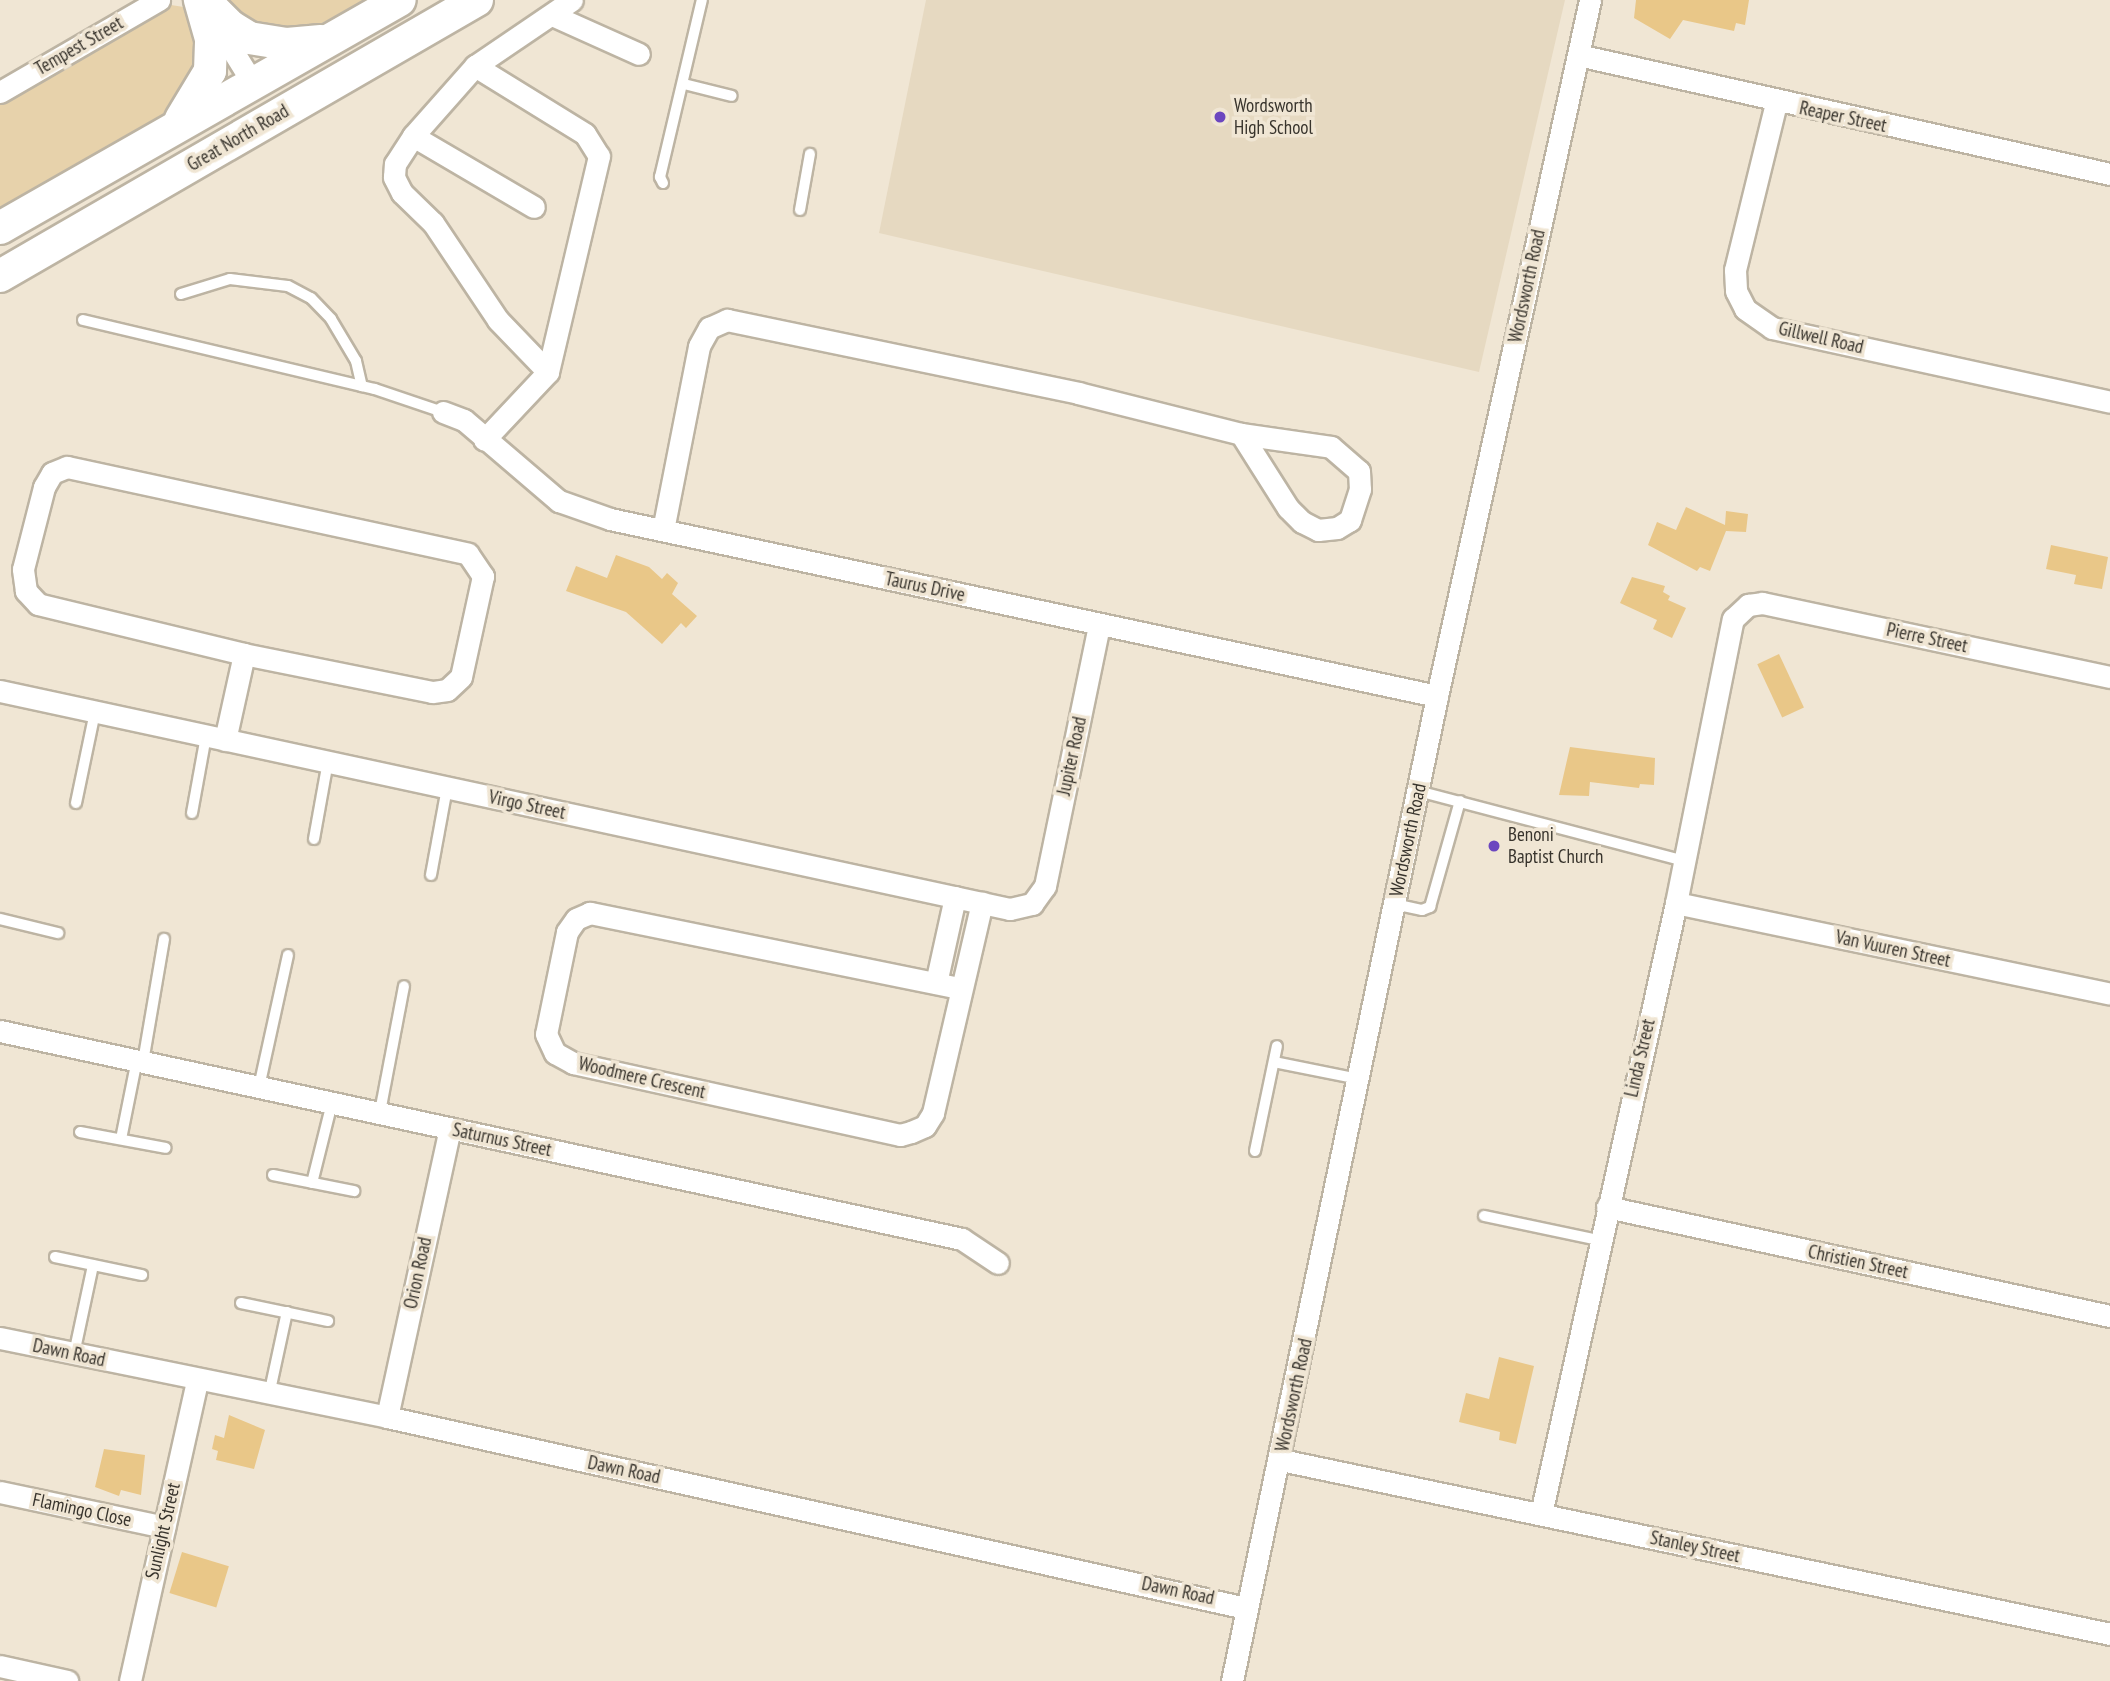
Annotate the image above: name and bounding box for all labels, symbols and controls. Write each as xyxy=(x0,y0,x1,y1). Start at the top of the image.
street label: Tempest Street xyxy=(31,12,127,80)
place label: Wordsworth High School xyxy=(1234,95,1313,139)
street label: Reaper Street xyxy=(1797,97,1889,137)
street label: Great North Road xyxy=(183,100,293,176)
marker: Wordsworth High School xyxy=(1212,109,1228,125)
street label: Wordsworth Road xyxy=(1504,227,1550,345)
street label: Gillwell Road xyxy=(1776,317,1866,359)
street label: Taurus Drive xyxy=(883,567,967,607)
street label: Pierre Street xyxy=(1884,618,1970,658)
street label: Jupiter Road xyxy=(1053,715,1091,797)
street label: Wordsworth Road xyxy=(1385,781,1431,899)
street label: Virgo Street xyxy=(487,786,567,824)
place label: Benoni Baptist Church xyxy=(1508,824,1603,868)
marker: Benoni Baptist Church xyxy=(1486,838,1502,854)
street label: Van Vuuren Street xyxy=(1833,926,1953,972)
street label: Linda Street xyxy=(1620,1017,1660,1099)
street label: Woodmere Crescent xyxy=(576,1052,708,1104)
street label: Saturnus Street xyxy=(450,1118,554,1162)
street label: Orion Road xyxy=(399,1235,437,1311)
street label: Christien Street xyxy=(1806,1240,1910,1284)
street label: Dawn Road xyxy=(31,1334,107,1372)
street label: Wordsworth Road xyxy=(1271,1336,1317,1454)
street label: Dawn Road xyxy=(586,1451,662,1489)
street label: Sunlight Street xyxy=(141,1480,185,1582)
street label: Flamingo Close xyxy=(30,1488,134,1532)
street label: Stanley Street xyxy=(1648,1526,1742,1568)
street label: Dawn Road xyxy=(1140,1572,1216,1610)

